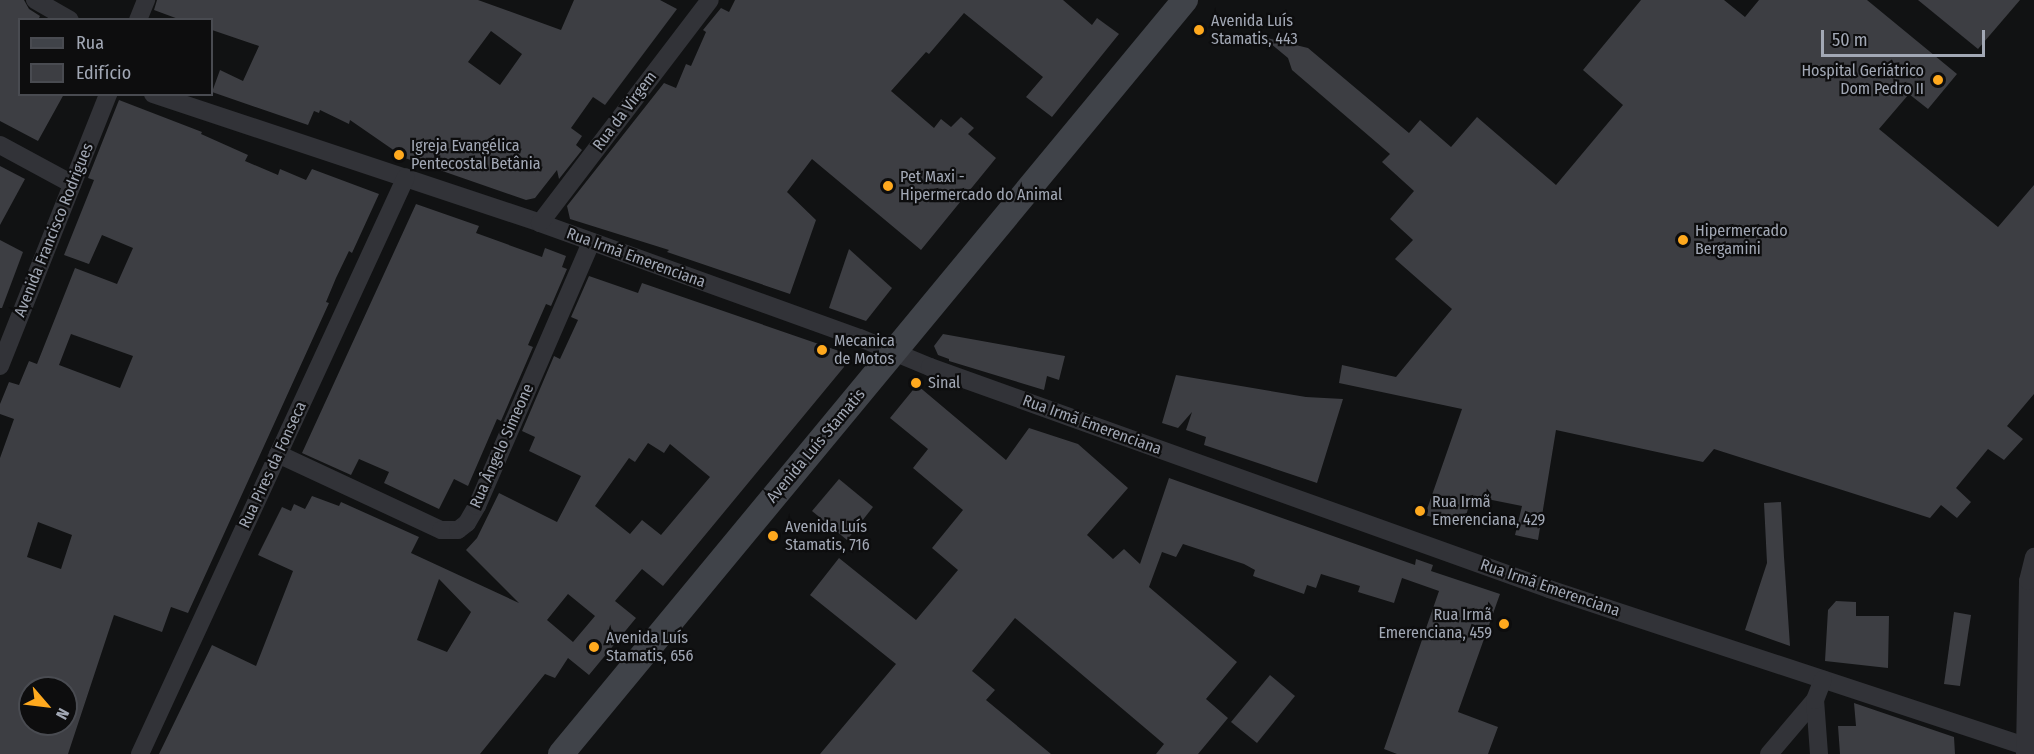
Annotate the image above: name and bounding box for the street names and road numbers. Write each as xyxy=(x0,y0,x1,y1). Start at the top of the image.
street label: Rua da Virgem xyxy=(589,68,661,154)
street label: Avenida Francisco Rodrigues xyxy=(10,140,98,320)
street label: Rua Irmã Emerenciana xyxy=(564,224,708,292)
street label: Rua Ângelo Simeone xyxy=(466,381,538,511)
street label: Avenida Luís Stamatis xyxy=(763,385,869,507)
street label: Rua Irmã Emerenciana xyxy=(1020,391,1164,459)
street label: Rua Pires da Fonseca xyxy=(235,399,311,531)
street label: Rua Irmã Emerenciana xyxy=(1478,555,1622,621)

